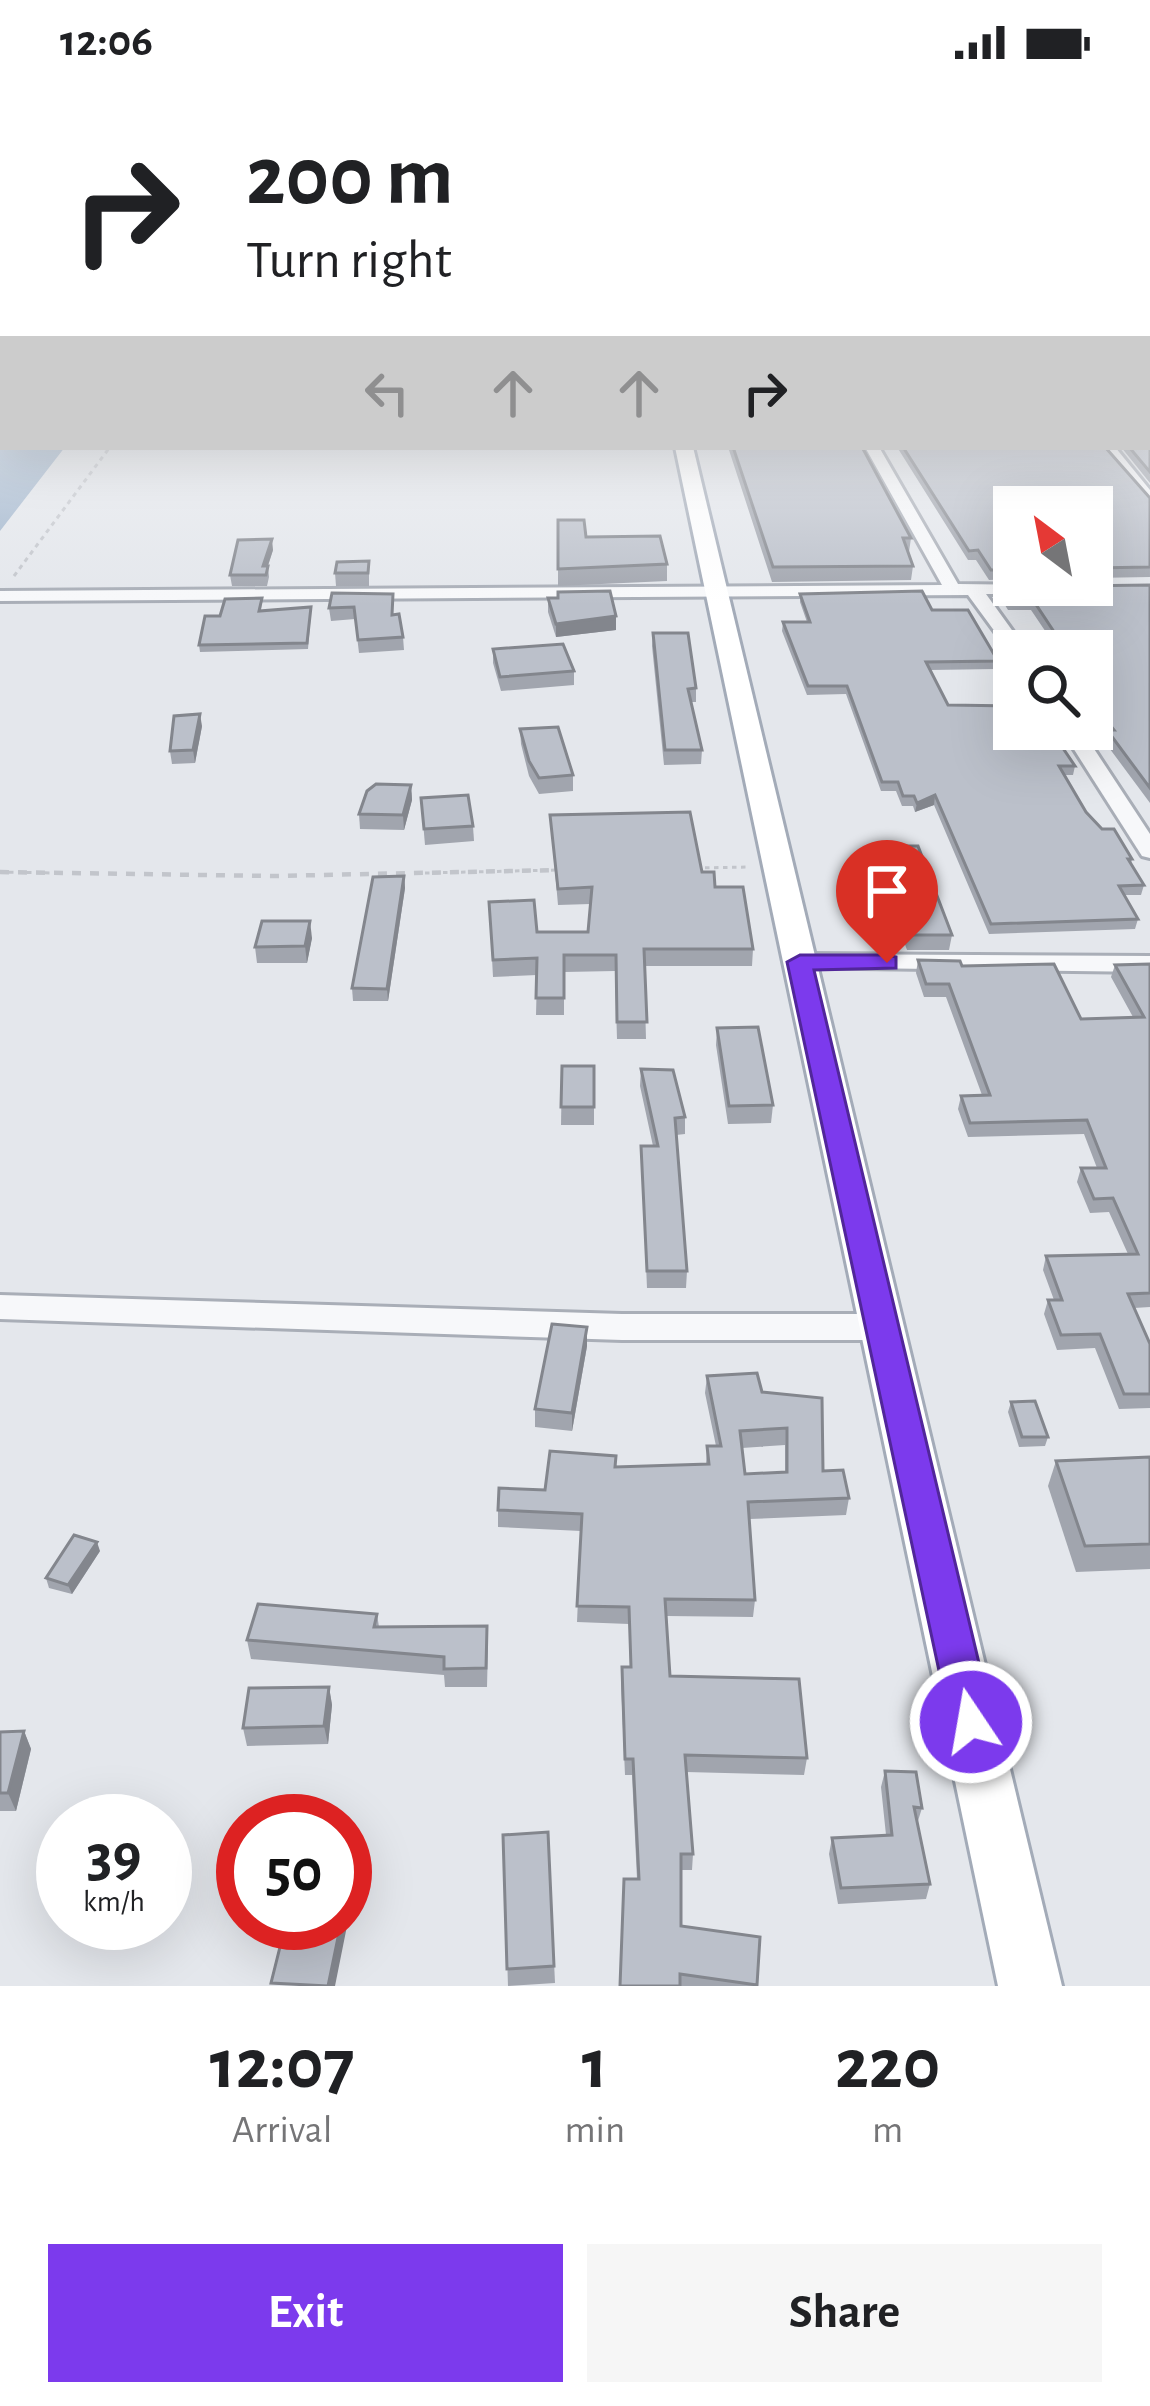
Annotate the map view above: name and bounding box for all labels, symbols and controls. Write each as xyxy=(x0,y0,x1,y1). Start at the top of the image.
text: 12:06 xyxy=(60,19,153,64)
icon: right xyxy=(48,132,204,288)
text: 200 m xyxy=(246,136,454,220)
text: Turn right xyxy=(246,234,452,288)
icon: left xyxy=(354,360,420,426)
icon: ahead xyxy=(480,360,546,426)
icon: ahead xyxy=(606,360,672,426)
icon: right xyxy=(732,360,798,426)
north arrow xyxy=(993,486,1113,606)
map controls xyxy=(993,486,1113,750)
button: search xyxy=(993,630,1113,750)
pin xyxy=(836,840,938,963)
icon: arrive xyxy=(854,858,920,924)
position arrow xyxy=(908,1659,1034,1785)
speed limit sign: 50 xyxy=(216,1794,372,1950)
text: 39 xyxy=(87,1827,141,1887)
text: km/h xyxy=(83,1887,145,1917)
text: 12:07 xyxy=(210,2029,355,2101)
text: 1 xyxy=(582,2029,608,2101)
text: 220 xyxy=(835,2029,940,2101)
text: Arrival xyxy=(232,2111,332,2150)
text: min xyxy=(564,2111,625,2150)
text: m xyxy=(872,2111,903,2150)
button: Exit xyxy=(48,2244,563,2382)
button: Share xyxy=(587,2244,1102,2382)

